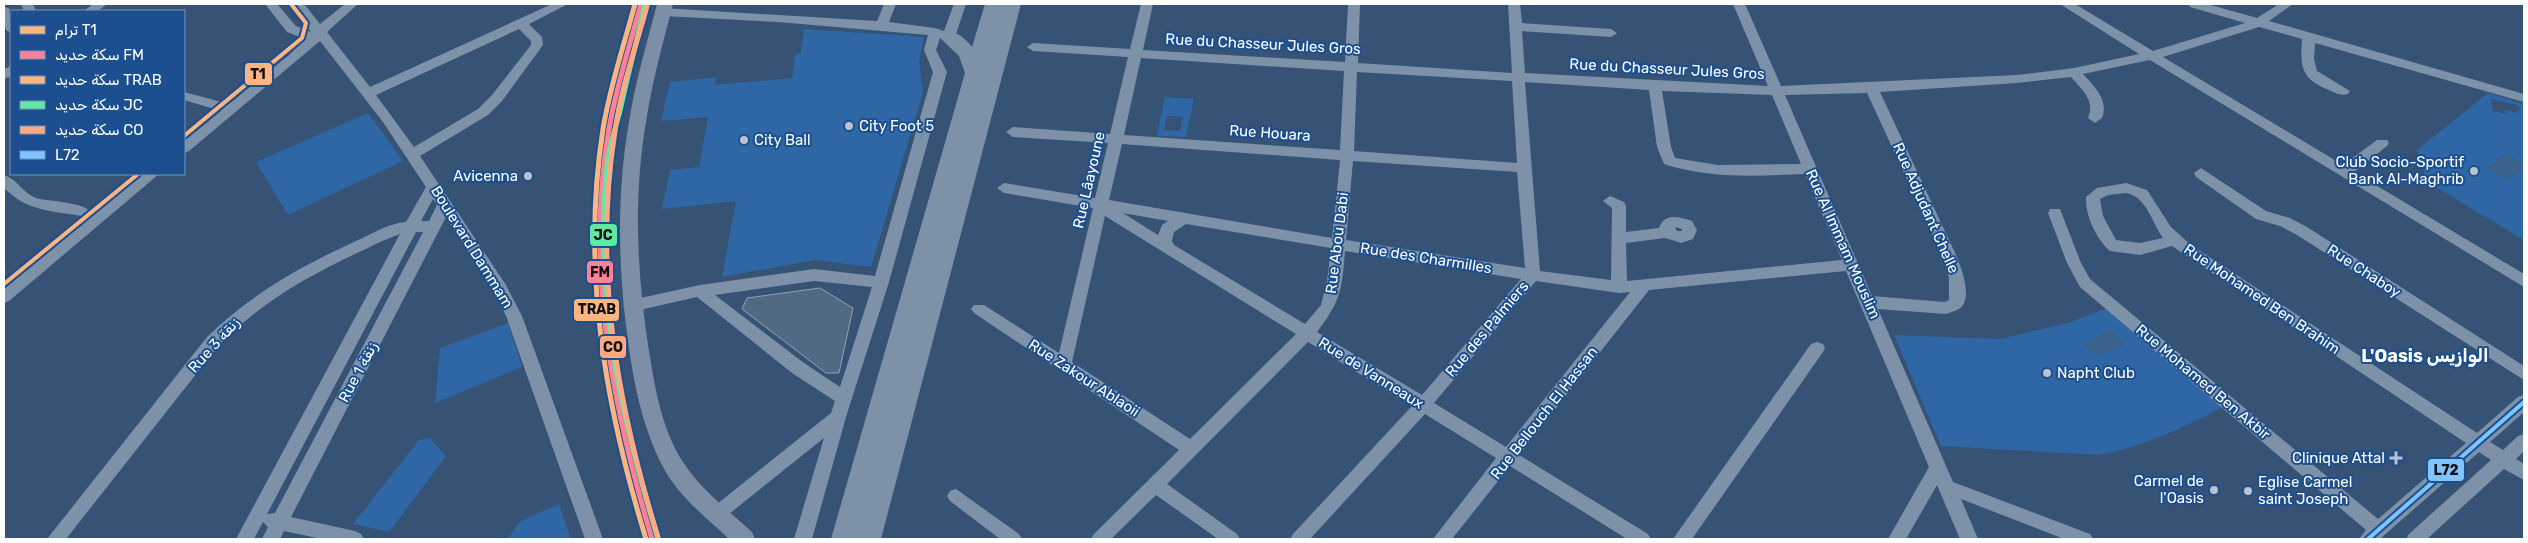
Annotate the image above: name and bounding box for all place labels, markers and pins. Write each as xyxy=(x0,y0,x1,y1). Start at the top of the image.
place label: City Foot 5 xyxy=(859,117,934,135)
marker: City Foot 5 xyxy=(843,120,855,132)
place label: City Ball xyxy=(754,131,811,149)
marker: City Ball xyxy=(738,134,750,146)
place label: Club Socio-Sportif Bank Al-Maghrib xyxy=(2335,153,2464,188)
marker: Club Socio-Sportif Bank Al-Maghrib xyxy=(2468,165,2480,177)
place label: Avicenna xyxy=(453,167,518,185)
marker: Avicenna xyxy=(522,170,534,182)
place label: Napht Club xyxy=(2057,364,2135,382)
marker: Napht Club xyxy=(2041,367,2053,379)
place label: Clinique Attal xyxy=(2292,449,2385,467)
marker: Clinique Attal xyxy=(2389,451,2403,465)
place label: Carmel de l'Oasis xyxy=(2134,472,2204,507)
place label: Eglise Carmel saint Joseph xyxy=(2258,473,2352,508)
marker: Carmel de l'Oasis xyxy=(2208,484,2220,496)
marker: Eglise Carmel saint Joseph xyxy=(2242,485,2254,497)

